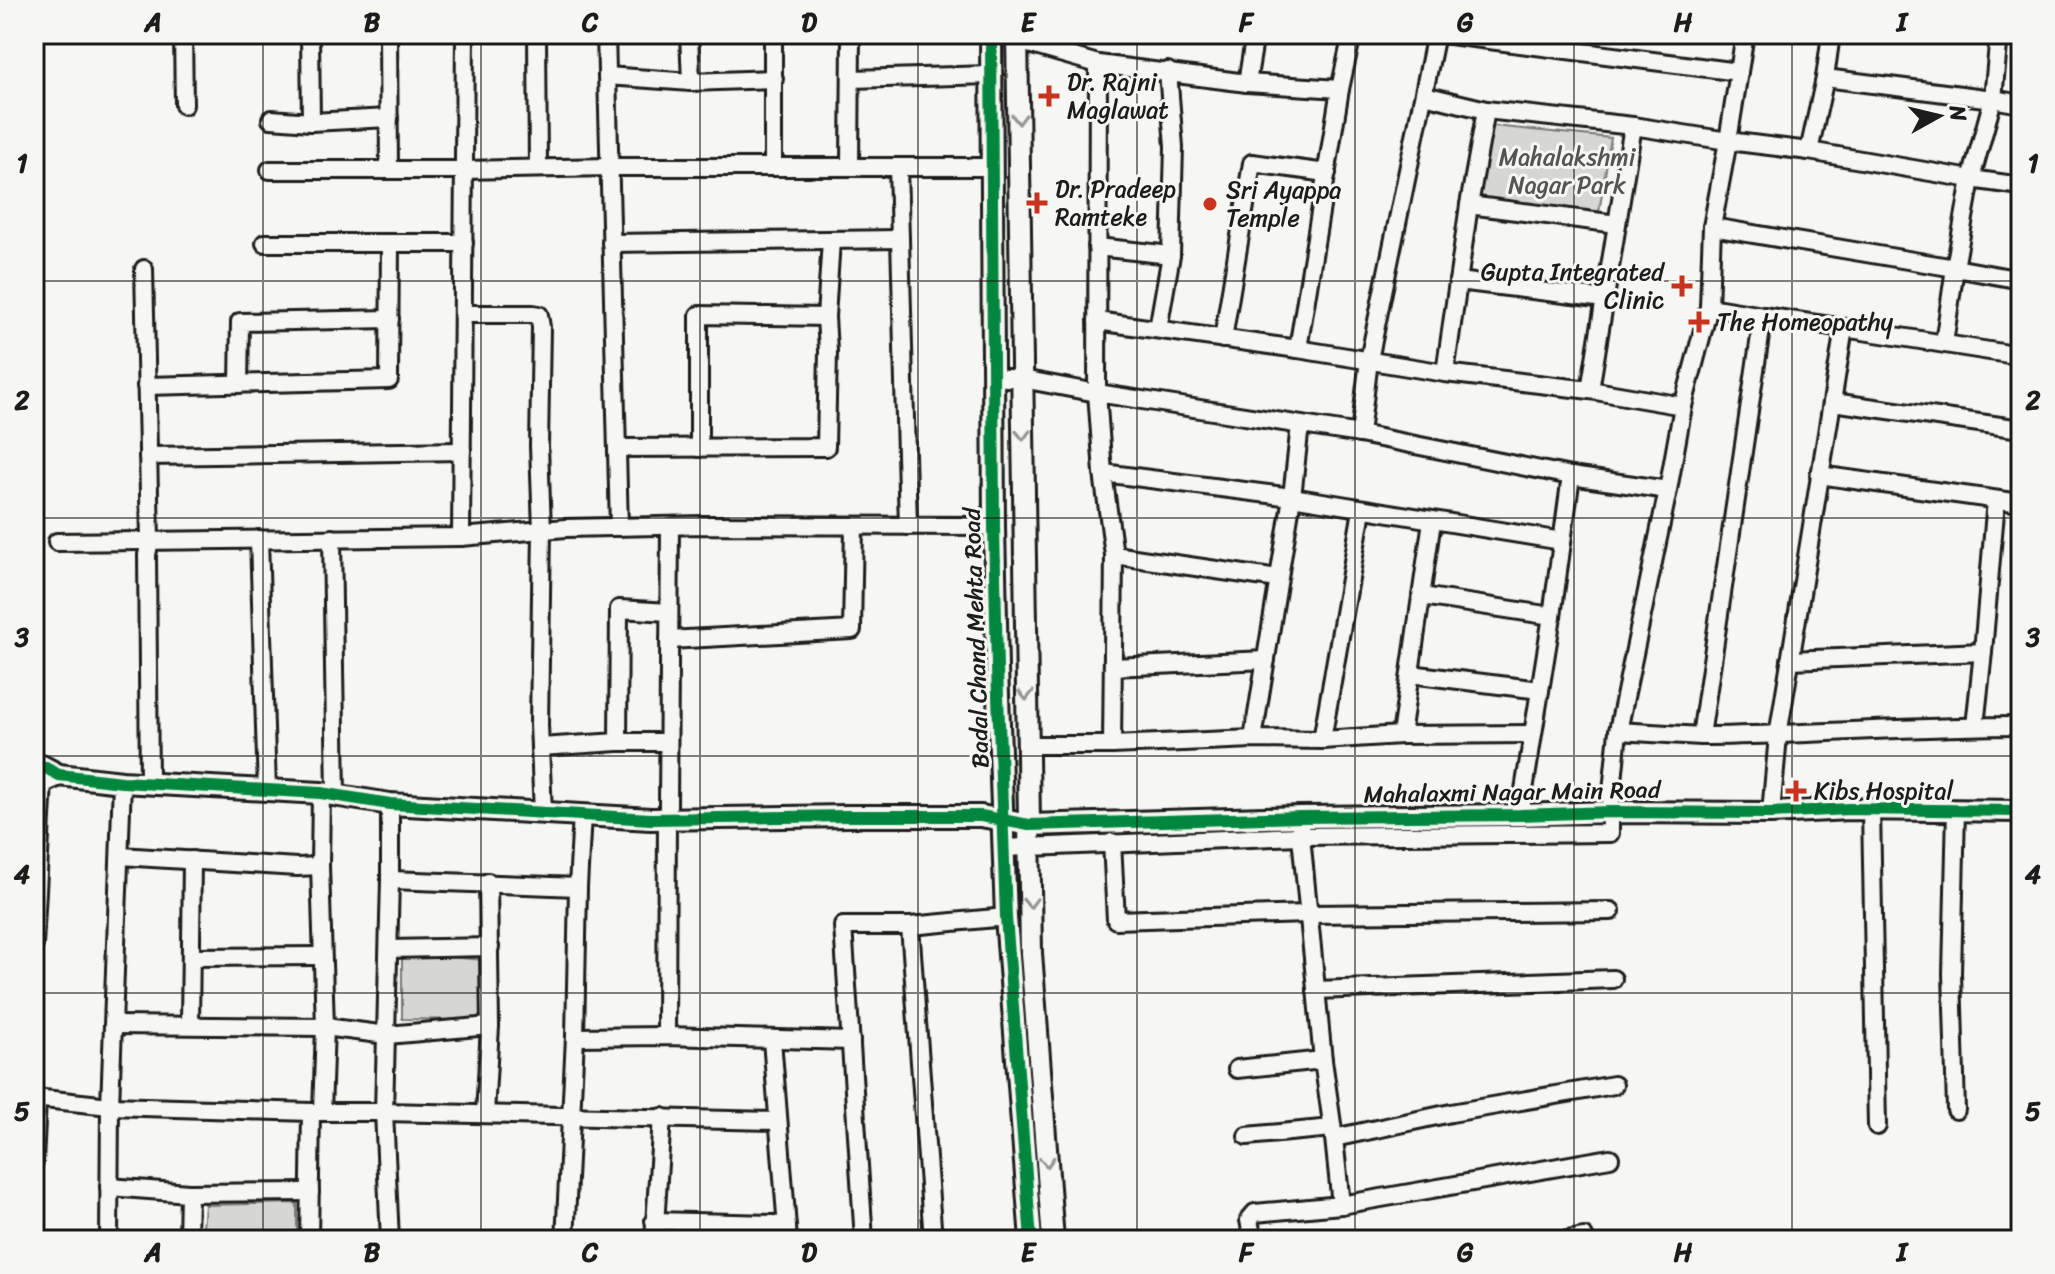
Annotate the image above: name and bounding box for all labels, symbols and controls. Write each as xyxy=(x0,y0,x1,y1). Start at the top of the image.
text: A xyxy=(143,0,162,45)
text: B xyxy=(364,0,381,45)
text: C xyxy=(581,0,599,45)
text: D xyxy=(801,0,817,45)
text: E xyxy=(1021,0,1038,45)
text: F xyxy=(1238,0,1255,45)
text: G xyxy=(1457,0,1474,45)
text: H xyxy=(1674,0,1693,45)
text: I xyxy=(1895,0,1910,45)
place label: Dr. Rajni Maglawat xyxy=(1067,61,1169,131)
north arrow xyxy=(1899,76,1979,156)
marker: Dr. Rajni Maglawat xyxy=(1038,85,1060,107)
text: N xyxy=(1938,102,1979,124)
one-way arrow xyxy=(1010,113,1027,126)
park label: Mahalakshmi Nagar Park xyxy=(1499,136,1637,206)
text: 1 xyxy=(16,140,28,186)
text: 1 xyxy=(2027,140,2039,186)
place label: Dr. Pradeep Ramteke xyxy=(1055,168,1176,238)
place label: Sri Ayappa Temple xyxy=(1226,169,1341,239)
marker: Dr. Pradeep Ramteke xyxy=(1026,192,1048,214)
marker: Sri Ayappa Temple xyxy=(1201,195,1219,213)
place label: Gupta Integrated Clinic xyxy=(1481,251,1665,321)
marker: Gupta Integrated Clinic xyxy=(1671,275,1693,297)
place label: The Homeopathy xyxy=(1717,301,1894,343)
marker: The Homeopathy xyxy=(1688,311,1710,333)
text: 2 xyxy=(13,377,30,423)
text: 2 xyxy=(2024,377,2041,423)
one-way arrow xyxy=(1014,429,1031,442)
street label: Badal Chand Mehta Road xyxy=(950,506,1002,769)
text: 3 xyxy=(14,614,30,660)
text: 3 xyxy=(2025,614,2041,660)
one-way arrow xyxy=(1017,689,1035,702)
street label: Mahalaxmi Nagar Main Road xyxy=(1363,768,1662,816)
place label: Kibs Hospital xyxy=(1814,770,1955,812)
marker: Kibs Hospital xyxy=(1785,780,1807,802)
text: 4 xyxy=(14,851,30,897)
text: 4 xyxy=(2025,851,2041,897)
one-way arrow xyxy=(1021,897,1039,910)
text: 5 xyxy=(14,1088,30,1134)
text: 5 xyxy=(2025,1088,2041,1134)
one-way arrow xyxy=(1038,1156,1055,1169)
text: A xyxy=(143,1229,162,1274)
text: B xyxy=(364,1229,381,1274)
text: C xyxy=(581,1229,599,1274)
text: D xyxy=(801,1229,817,1274)
text: E xyxy=(1021,1229,1038,1274)
text: F xyxy=(1238,1229,1255,1274)
text: G xyxy=(1457,1229,1474,1274)
text: H xyxy=(1674,1229,1693,1274)
text: I xyxy=(1895,1229,1910,1274)

